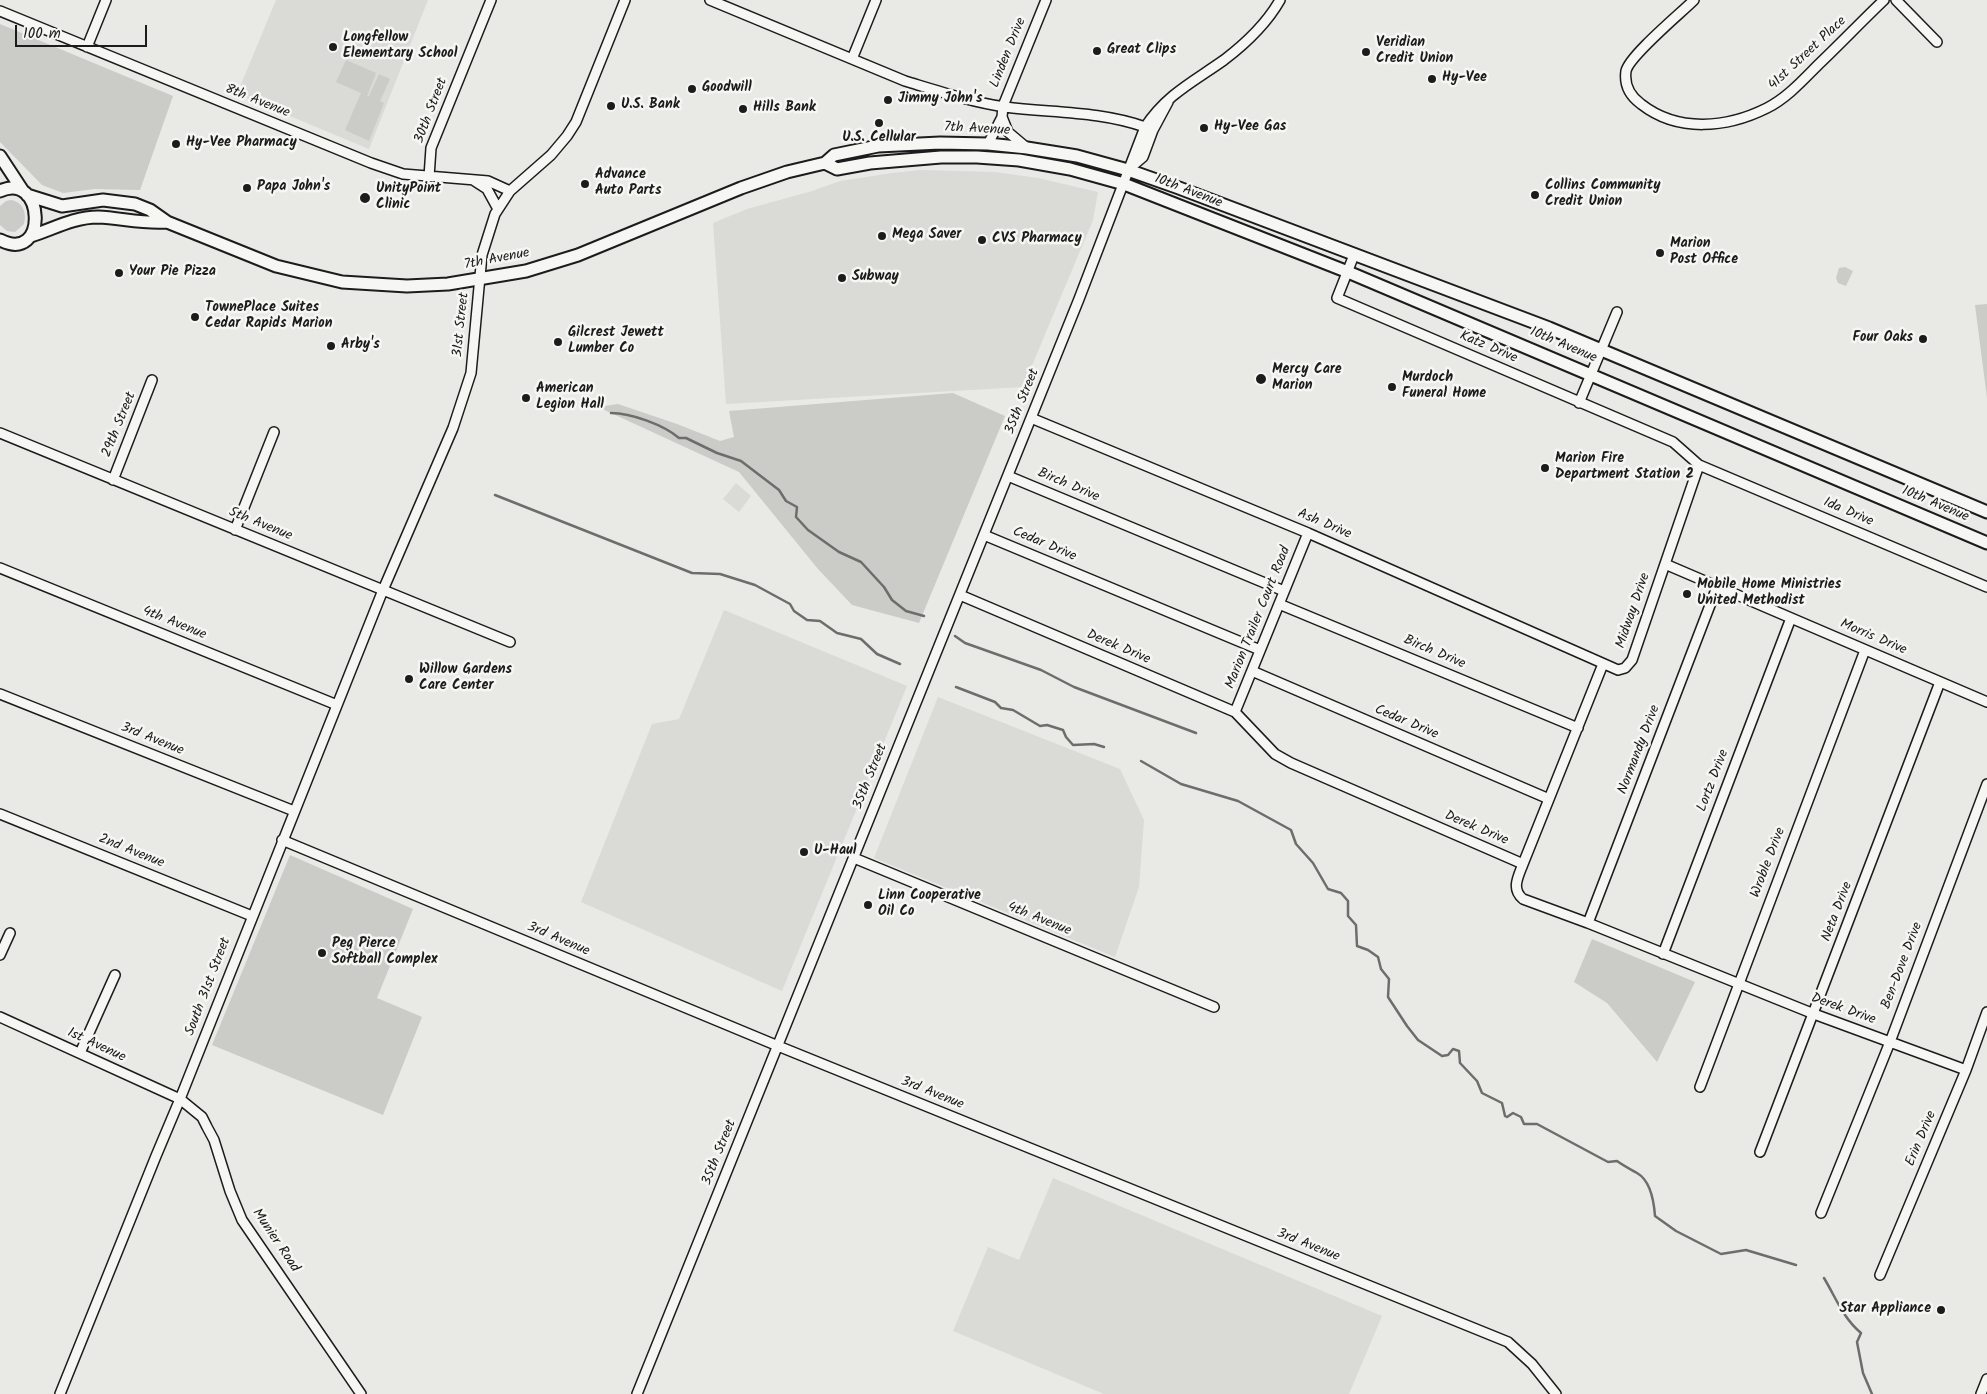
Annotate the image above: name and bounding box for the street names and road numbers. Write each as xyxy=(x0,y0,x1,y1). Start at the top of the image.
street label: 41st Street Place xyxy=(1766,14,1850,94)
street label: Linden Drive xyxy=(987,16,1031,90)
street label: 30th Street xyxy=(412,76,452,146)
street label: 8th Avenue xyxy=(222,81,292,123)
street label: 7th Avenue xyxy=(944,120,1010,140)
street label: 10th Avenue xyxy=(1152,171,1224,213)
street label: 7th Avenue xyxy=(463,245,531,275)
street label: 31st Street xyxy=(450,292,474,358)
street label: 10th Avenue xyxy=(1527,324,1599,368)
street label: Katz Drive xyxy=(1457,328,1519,368)
street label: 35th Street xyxy=(1002,367,1044,437)
street label: 29th Street xyxy=(99,390,141,460)
street label: Birch Drive xyxy=(1035,465,1101,507)
street label: 10th Avenue xyxy=(1899,483,1971,527)
street label: Ida Drive xyxy=(1820,495,1876,531)
street label: 5th Avenue xyxy=(226,505,294,545)
street label: Ash Drive xyxy=(1295,506,1353,544)
street label: Cedar Drive xyxy=(1010,524,1078,566)
street label: Marion Trailer Court Road xyxy=(1223,544,1295,692)
street label: Midway Drive xyxy=(1613,571,1655,651)
street label: 4th Avenue xyxy=(140,604,208,644)
street label: Morris Drive xyxy=(1837,616,1909,660)
street label: Derek Drive xyxy=(1084,627,1152,669)
street label: Birch Drive xyxy=(1401,632,1467,674)
street label: Cedar Drive xyxy=(1372,702,1440,744)
street label: Normandy Drive xyxy=(1615,703,1665,797)
street label: 3rd Avenue xyxy=(118,720,186,760)
street label: 35th Street xyxy=(850,742,892,812)
street label: Lortz Drive xyxy=(1695,748,1733,814)
street label: Derek Drive xyxy=(1442,808,1510,850)
street label: Wroble Drive xyxy=(1748,826,1790,900)
street label: 2nd Avenue xyxy=(96,831,166,873)
street label: Neta Drive xyxy=(1819,880,1857,944)
street label: 4th Avenue xyxy=(1005,900,1073,940)
street label: 3rd Avenue xyxy=(524,919,592,961)
street label: Ben-Dove Drive xyxy=(1879,920,1927,1012)
street label: South 31st Street xyxy=(183,935,235,1039)
street label: Derek Drive xyxy=(1808,991,1878,1029)
street label: 1st Avenue xyxy=(64,1025,128,1067)
street label: 3rd Avenue xyxy=(898,1074,966,1114)
street label: Erin Drive xyxy=(1903,1109,1941,1169)
street label: 35th Street xyxy=(699,1118,741,1188)
street label: Munier Road xyxy=(248,1206,302,1276)
street label: 3rd Avenue xyxy=(1274,1226,1342,1266)

